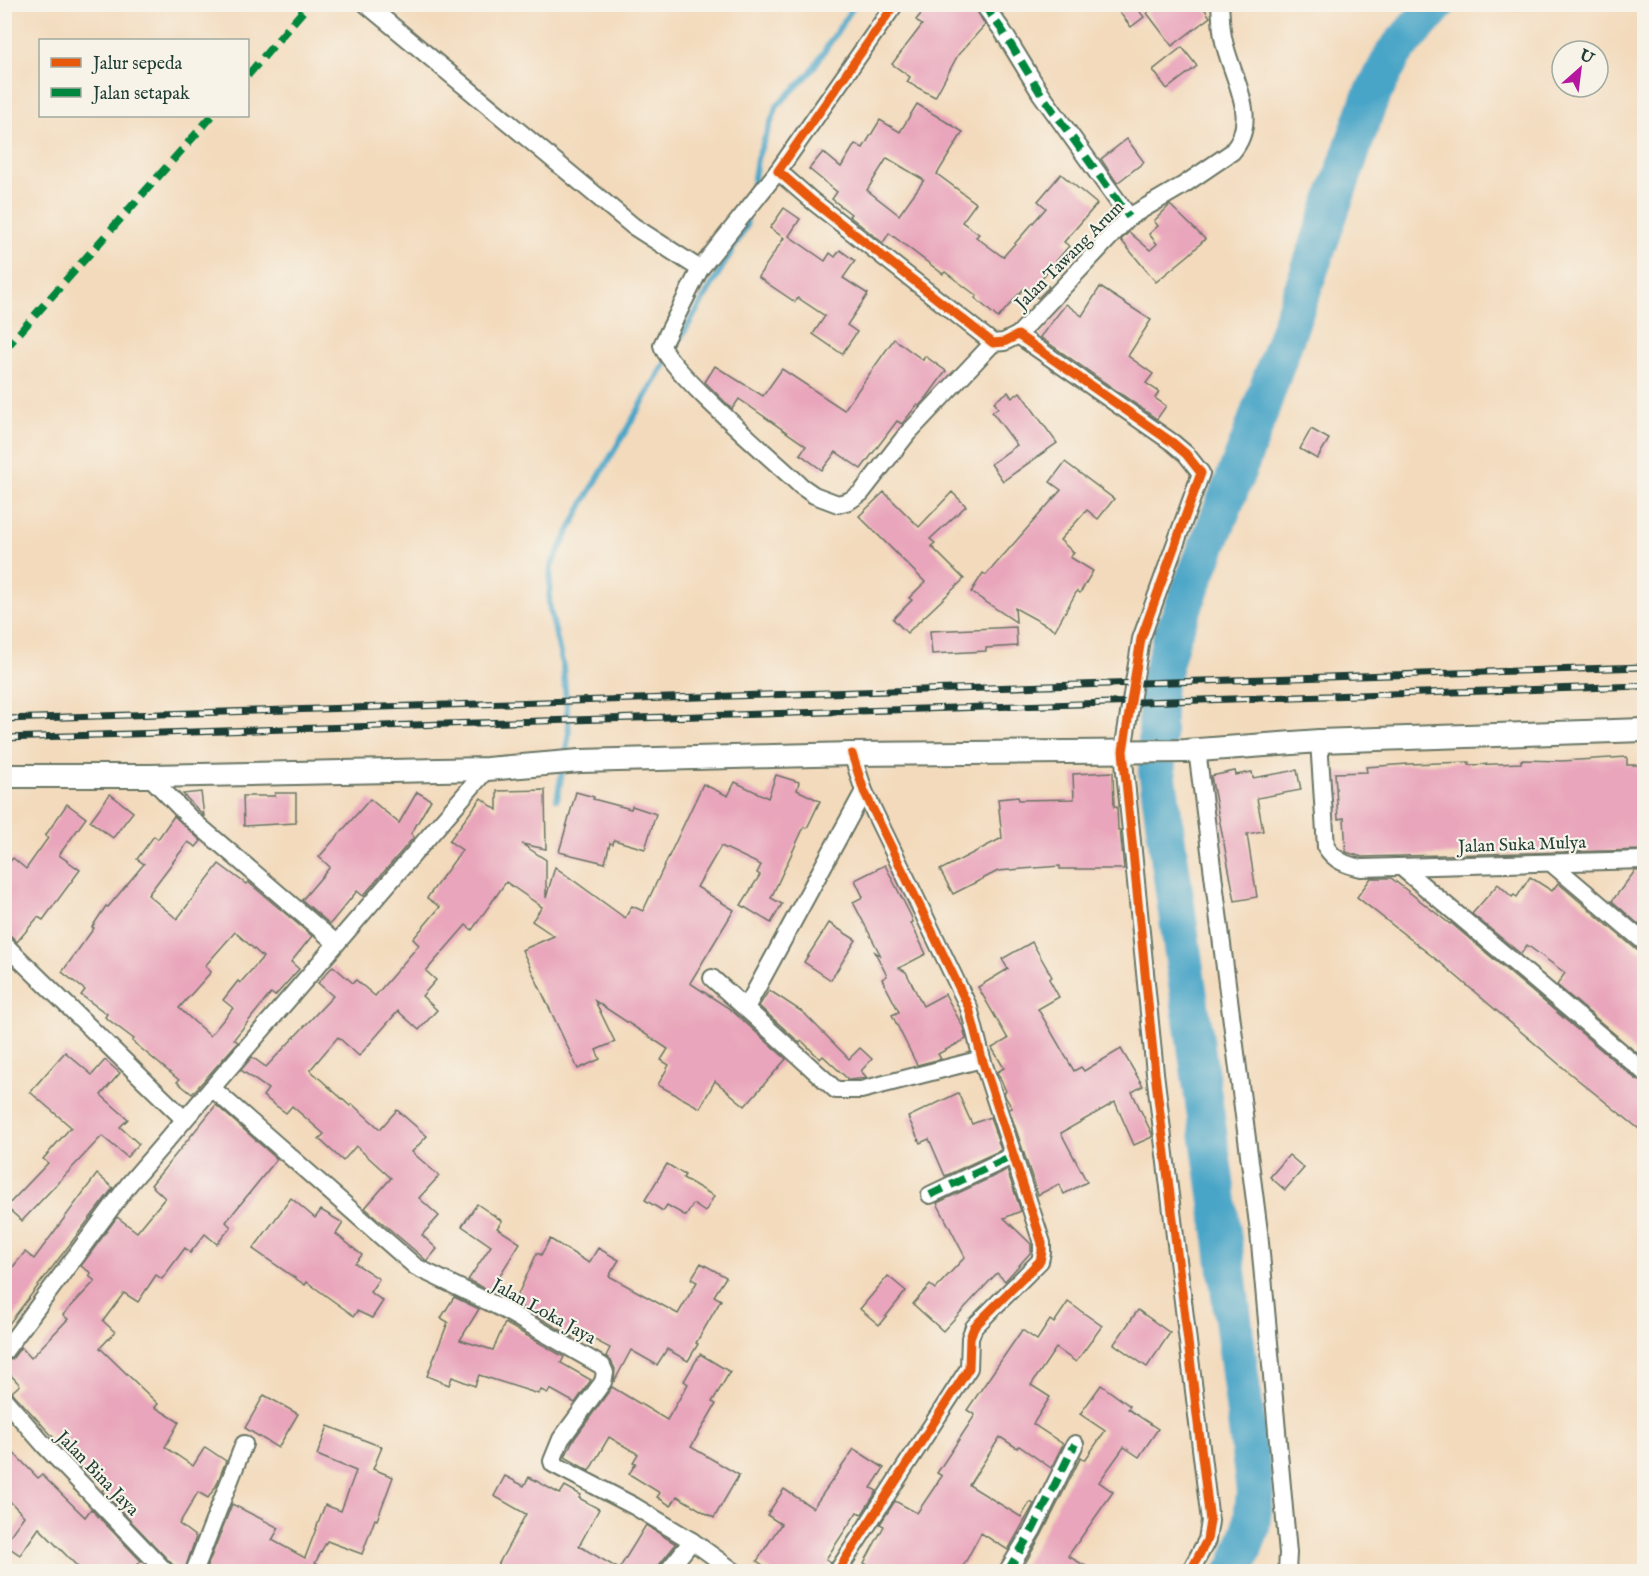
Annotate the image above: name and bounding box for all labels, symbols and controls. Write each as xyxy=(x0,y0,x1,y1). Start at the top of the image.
legend xyxy=(39,39,249,117)
north arrow xyxy=(1550,39,1610,99)
text: U xyxy=(1575,45,1597,70)
text: Jalur sepeda xyxy=(91,53,183,76)
text: Jalan setapak xyxy=(91,83,190,106)
street label: Jalan Tawang Arum xyxy=(1009,197,1130,317)
street label: Jalan Suka Mulya xyxy=(1456,832,1587,859)
street label: Jalan Loka Jaya xyxy=(485,1273,600,1351)
street label: Jalan Bina Jaya xyxy=(49,1425,144,1522)

